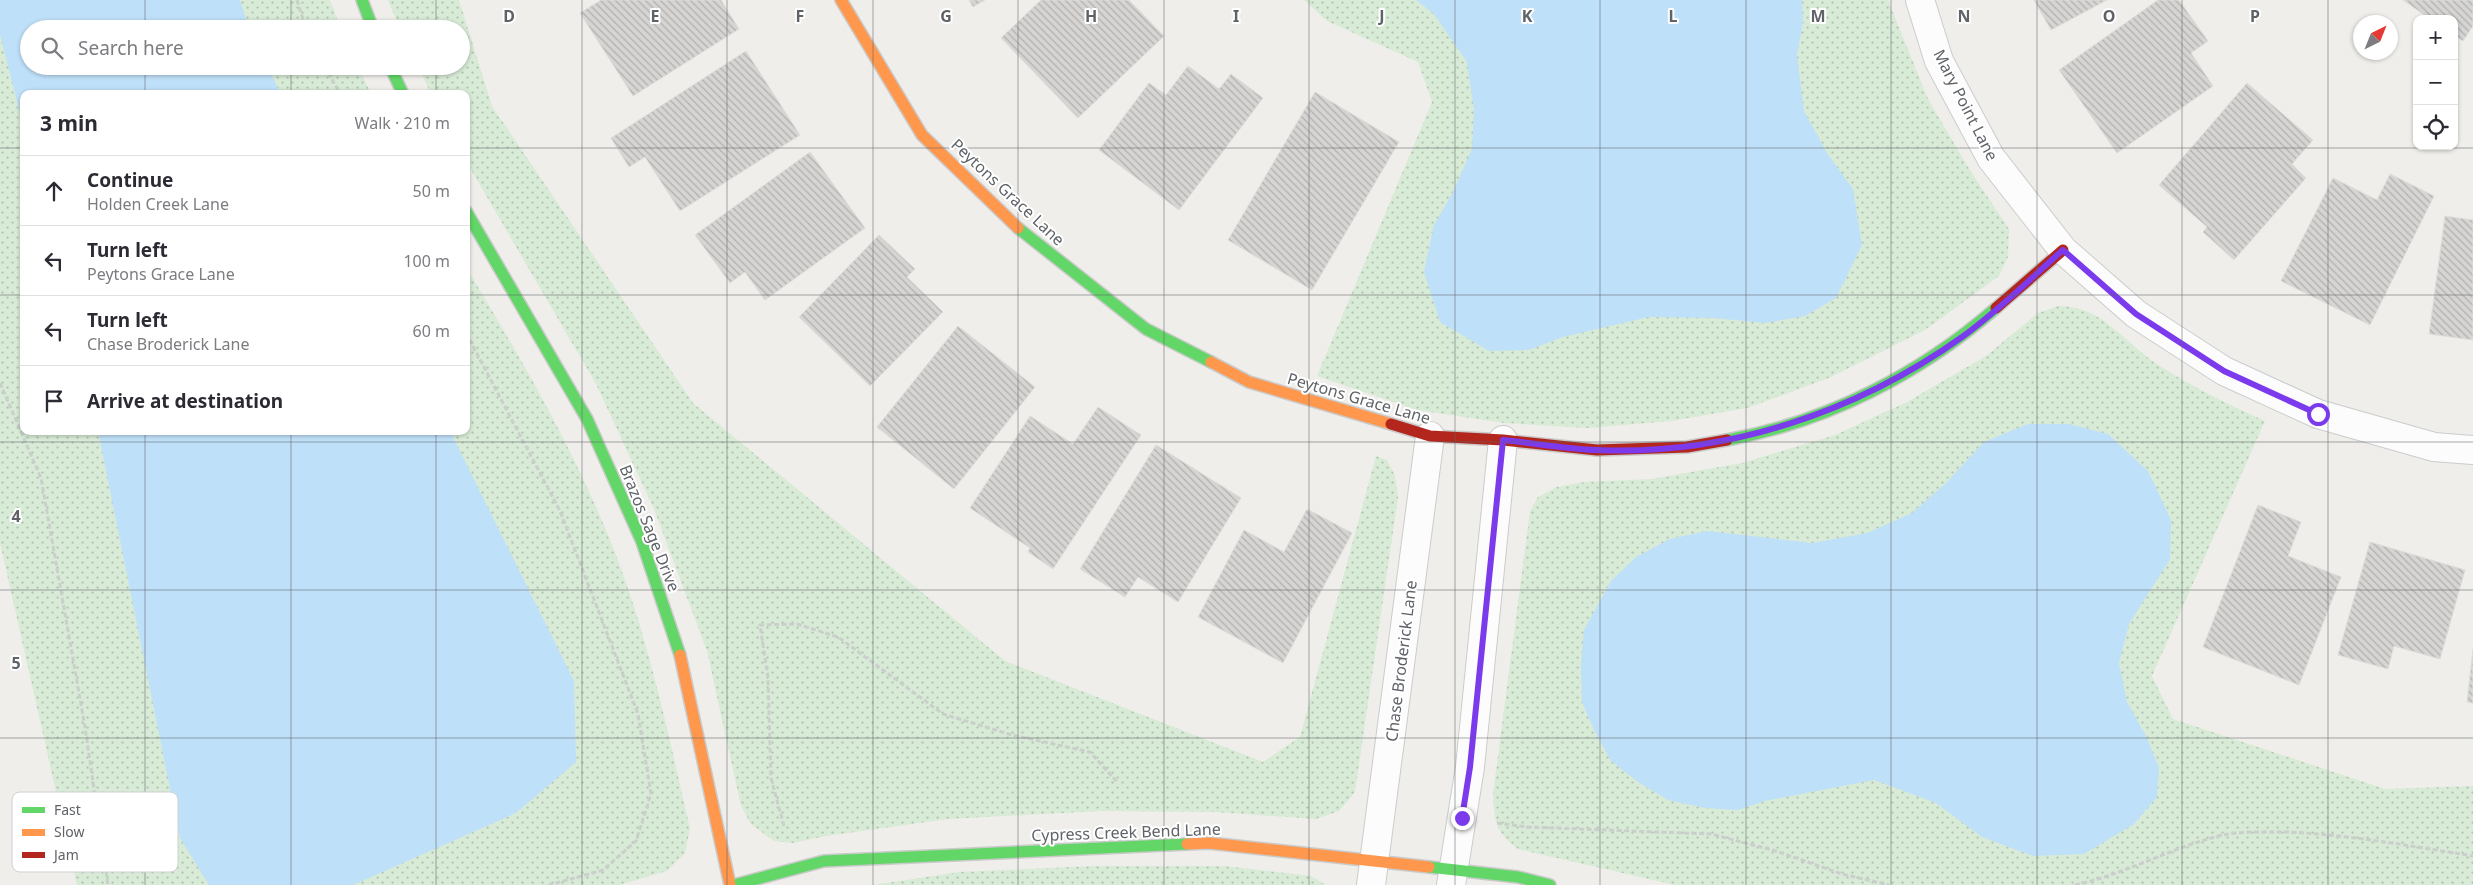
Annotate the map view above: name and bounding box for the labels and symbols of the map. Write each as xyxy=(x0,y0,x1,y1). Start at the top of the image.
text: D xyxy=(503,5,515,27)
text: E xyxy=(651,5,660,27)
text: F xyxy=(796,5,804,27)
text: G xyxy=(940,5,952,27)
text: H xyxy=(1085,5,1097,27)
text: I xyxy=(1233,5,1239,27)
text: J xyxy=(1377,5,1385,27)
text: K xyxy=(1522,5,1533,27)
text: L xyxy=(1669,5,1678,27)
text: M xyxy=(1810,5,1826,27)
text: N xyxy=(1957,5,1971,27)
text: O xyxy=(2103,5,2115,27)
text: P xyxy=(2250,5,2260,27)
north arrow xyxy=(2353,15,2398,60)
street label: Mary Point Lane xyxy=(1929,46,2003,164)
street label: Peytons Grace Lane xyxy=(946,134,1070,250)
street label: Peytons Grace Lane xyxy=(1285,367,1433,429)
route start xyxy=(2307,403,2330,426)
street label: Brazos Sage Drive xyxy=(615,461,685,595)
text: 4 xyxy=(11,505,21,527)
street label: Chase Broderick Lane xyxy=(1380,579,1422,743)
text: 5 xyxy=(11,652,21,674)
legend xyxy=(12,792,178,872)
text: Fast xyxy=(54,800,81,819)
route end xyxy=(1451,807,1474,830)
street label: Cypress Creek Bend Lane xyxy=(1031,818,1221,846)
text: Slow xyxy=(54,822,85,841)
text: Jam xyxy=(52,845,79,864)

